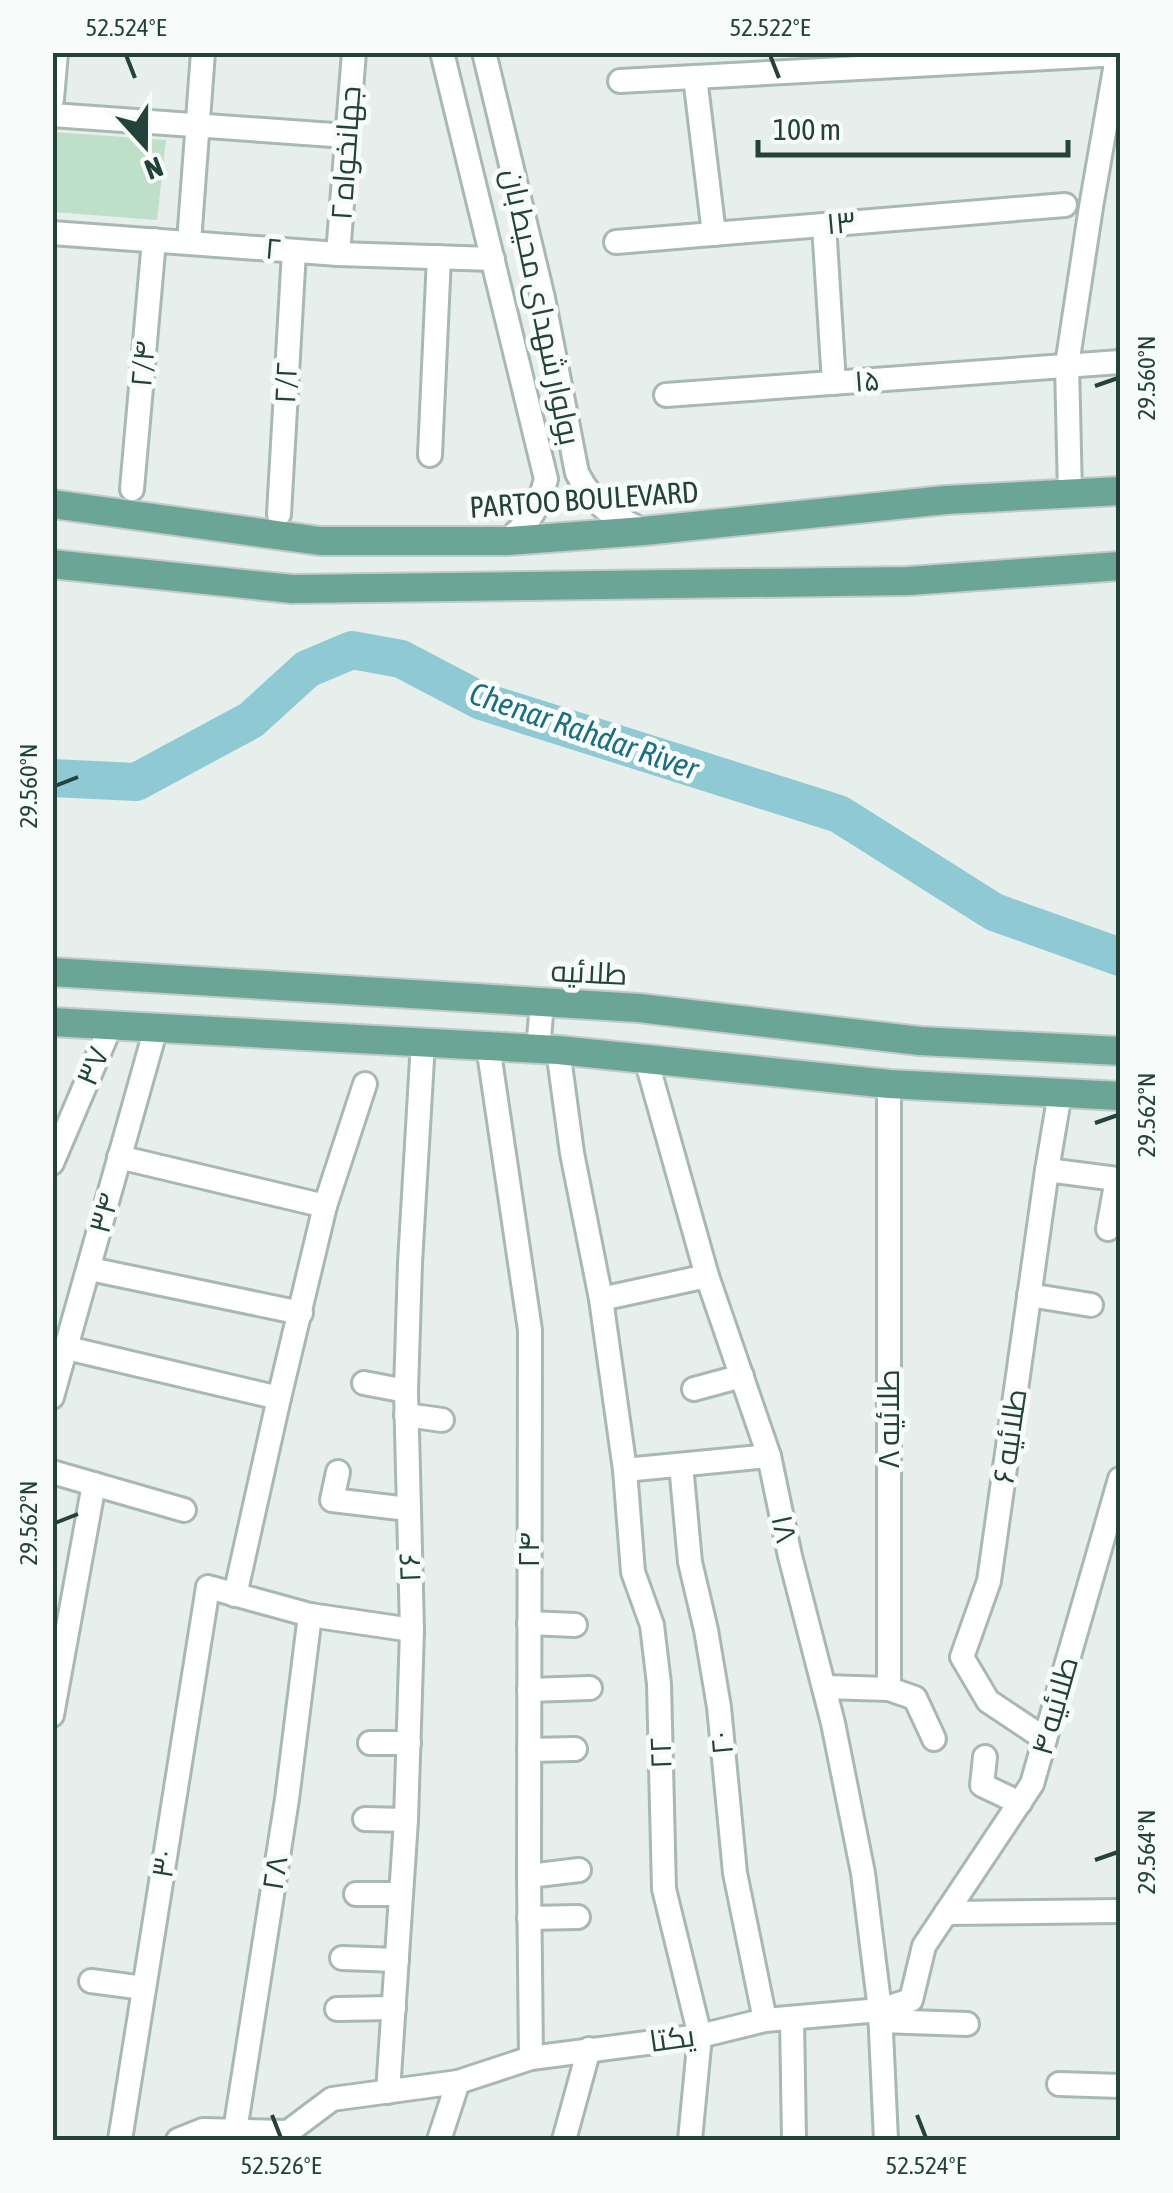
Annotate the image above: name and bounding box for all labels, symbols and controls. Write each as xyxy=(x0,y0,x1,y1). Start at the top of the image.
text: 52.524°E xyxy=(86,13,167,41)
text: 52.522°E xyxy=(730,13,811,41)
street label: جهانخواه ۲ xyxy=(323,85,369,221)
north arrow xyxy=(95,95,195,195)
scale bar xyxy=(758,95,1068,157)
text: 100 m xyxy=(773,112,841,146)
text: N xyxy=(141,150,167,186)
street label: بولوار شهدای محیط بان xyxy=(494,165,588,449)
street label: ۱۳ xyxy=(825,204,857,240)
street label: ۲ xyxy=(264,230,282,266)
text: 29.560°N xyxy=(1132,336,1160,420)
street label: ۲/۴ xyxy=(123,340,161,388)
street label: ۲/۲ xyxy=(267,361,303,405)
street label: ۱۵ xyxy=(853,362,881,398)
street label: PARTOO BOULEVARD xyxy=(468,474,700,524)
water label: Chenar Rahdar River xyxy=(465,674,705,787)
text: 29.560°N xyxy=(14,744,42,828)
street label: طلائیه xyxy=(550,953,628,991)
street label: ۳۷ xyxy=(69,1041,115,1090)
text: 29.562°N xyxy=(1132,1073,1160,1157)
street label: ۳۴ xyxy=(81,1189,125,1237)
street label: طلائیه ۸ xyxy=(871,1369,905,1469)
street label: طلائیه ۶ xyxy=(986,1386,1032,1485)
text: 29.562°N xyxy=(14,1481,42,1565)
street label: ۱۸ xyxy=(765,1512,805,1546)
street label: ۲۴ xyxy=(511,1532,545,1568)
street label: ۲۶ xyxy=(391,1551,427,1583)
street label: طلائیه ۴ xyxy=(1024,1653,1084,1759)
street label: ۲۰ xyxy=(703,1730,739,1756)
street label: ۲۲ xyxy=(642,1737,678,1769)
text: 29.564°N xyxy=(1132,1810,1160,1894)
street label: ۳۰ xyxy=(144,1847,182,1880)
street label: ۲۸ xyxy=(255,1853,294,1893)
street label: یکتا xyxy=(647,2018,697,2058)
text: 52.526°E xyxy=(241,2151,322,2179)
text: 52.524°E xyxy=(886,2151,967,2179)

